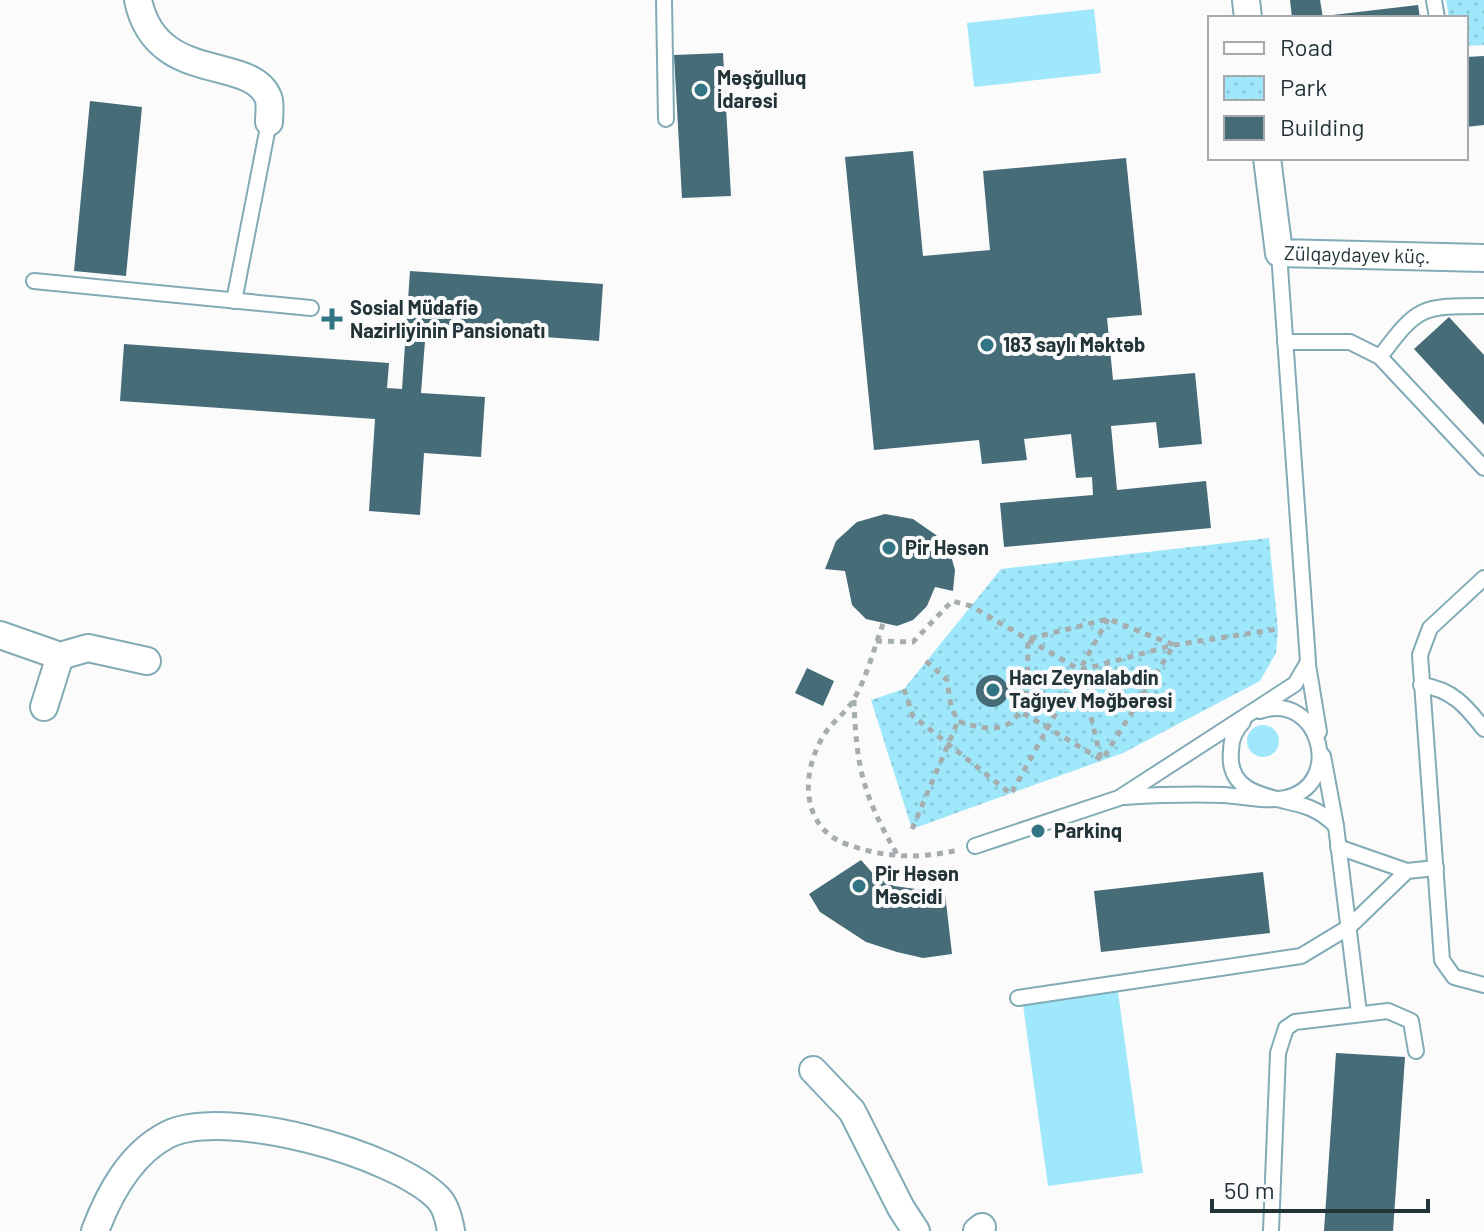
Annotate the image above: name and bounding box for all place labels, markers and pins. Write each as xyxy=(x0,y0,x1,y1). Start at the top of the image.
place label: Məşğulluq İdarəsi xyxy=(717,65,806,112)
marker: Məşğulluq İdarəsi xyxy=(692,81,710,99)
place label: Sosial Müdafiə Nazirliyinin Pansionatı xyxy=(350,295,545,342)
marker: Sosial Müdafiə Nazirliyinin Pansionatı xyxy=(321,308,343,330)
place label: 183 saylı Məktəb xyxy=(1003,332,1145,356)
marker: 183 saylı Məktəb xyxy=(978,336,996,354)
place label: Pir Həsən xyxy=(905,535,989,559)
marker: Pir Həsən xyxy=(880,539,898,557)
place label: Hacı Zeynalabdin Tağıyev Məğbərəsi xyxy=(1009,665,1173,712)
marker: Hacı Zeynalabdin Tağıyev Məğbərəsi xyxy=(984,681,1002,699)
place label: Parkinq xyxy=(1054,818,1122,842)
marker: Parkinq xyxy=(1029,822,1047,840)
place label: Pir Həsən Məscidi xyxy=(875,861,959,908)
marker: Pir Həsən Məscidi xyxy=(850,877,868,895)

